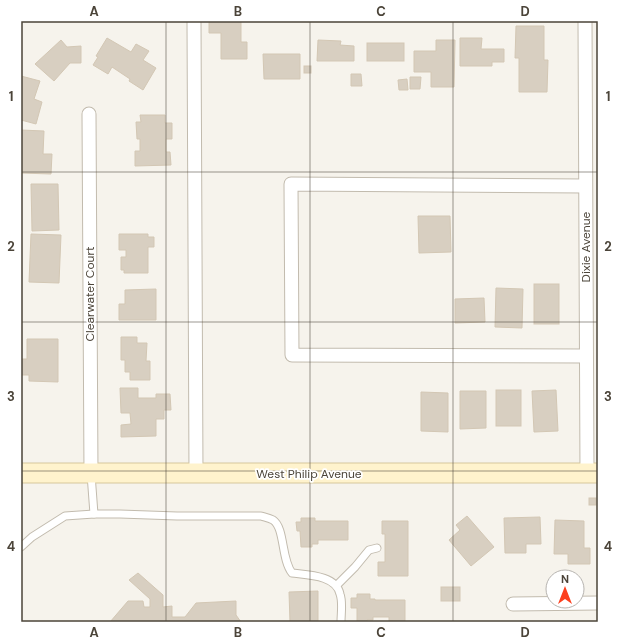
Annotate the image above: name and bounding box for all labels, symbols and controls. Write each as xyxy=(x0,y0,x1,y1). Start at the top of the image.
text: A xyxy=(89,3,99,20)
text: B xyxy=(234,3,242,20)
text: C xyxy=(376,3,386,20)
text: D xyxy=(520,3,530,20)
text: 1 xyxy=(9,88,13,105)
text: 1 xyxy=(606,88,610,105)
street label: Dixie Avenue xyxy=(578,211,594,282)
text: 2 xyxy=(7,238,15,255)
text: 2 xyxy=(604,238,612,255)
street label: Clearwater Court xyxy=(82,246,98,342)
text: 3 xyxy=(7,388,15,405)
text: 3 xyxy=(604,388,612,405)
street label: West Philip Avenue xyxy=(256,466,362,482)
text: 4 xyxy=(7,538,15,555)
text: 4 xyxy=(604,538,612,555)
north arrow xyxy=(545,569,585,609)
text: N xyxy=(561,572,569,586)
text: A xyxy=(89,624,99,641)
text: B xyxy=(234,624,242,641)
text: C xyxy=(376,624,386,641)
text: D xyxy=(520,624,530,641)

